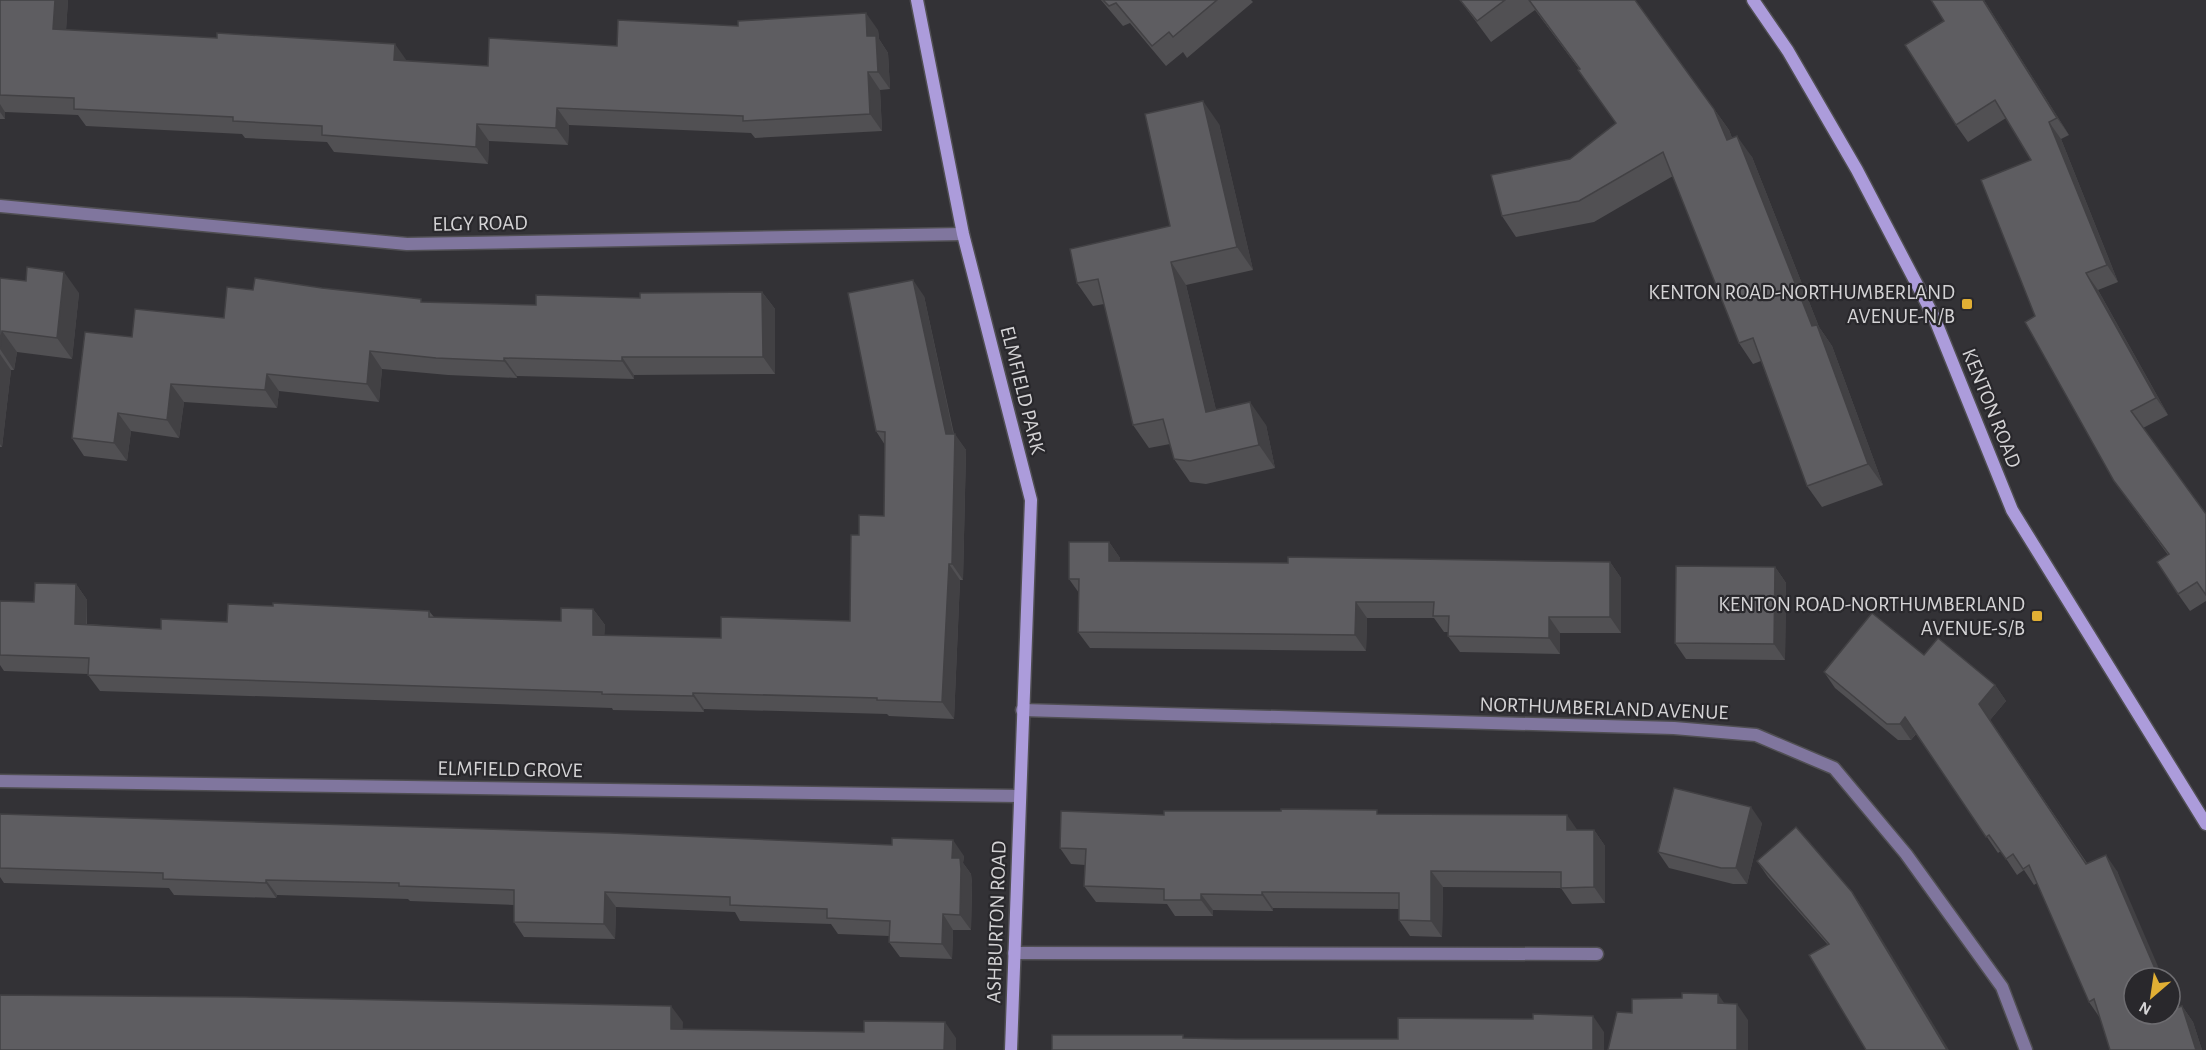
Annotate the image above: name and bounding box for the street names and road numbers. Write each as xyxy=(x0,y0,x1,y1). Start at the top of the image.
street label: ELGY ROAD xyxy=(432,212,528,235)
street label: ELMFIELD PARK xyxy=(996,324,1049,457)
street label: KENTON ROAD xyxy=(1958,346,2025,471)
street label: NORTHUMBERLAND AVENUE xyxy=(1479,694,1729,723)
street label: ELMFIELD GROVE xyxy=(437,758,583,781)
street label: ASHBURTON ROAD xyxy=(983,840,1010,1004)

